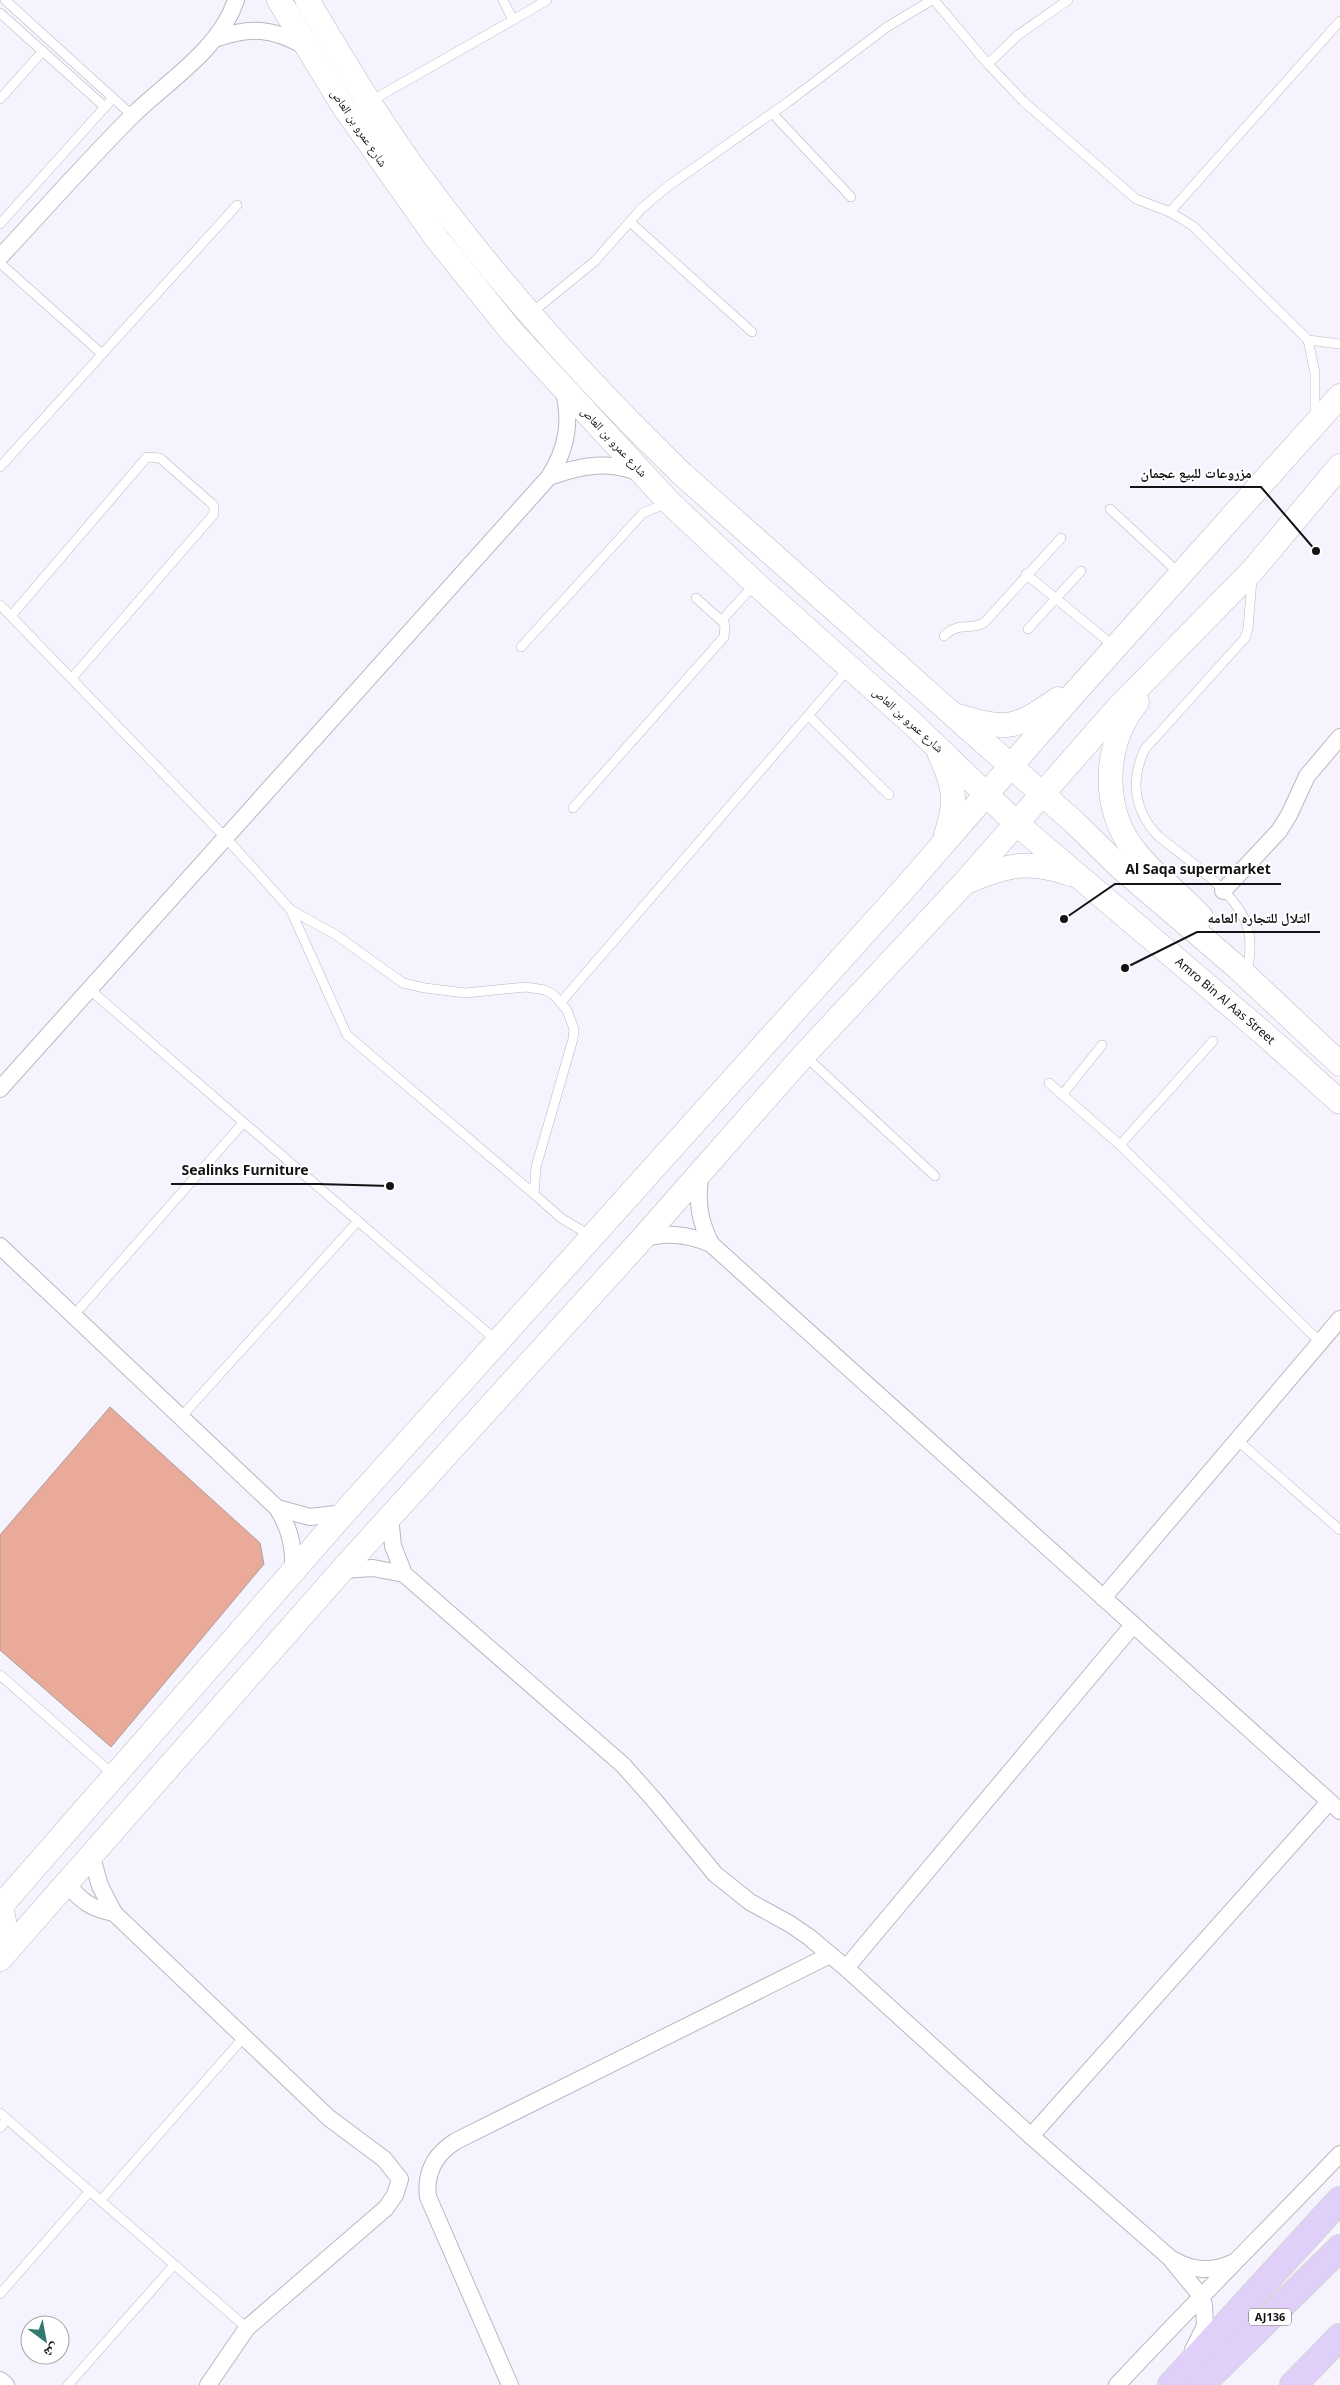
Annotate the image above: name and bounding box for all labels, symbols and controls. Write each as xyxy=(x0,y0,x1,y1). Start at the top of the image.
street label: شارع عمرو بن العاص xyxy=(327,85,392,170)
street label: شارع عمرو بن العاص xyxy=(577,403,652,481)
callout: مزروعات للبيع عجمان xyxy=(1130,458,1261,487)
text: مزروعات للبيع عجمان xyxy=(1140,463,1252,483)
street label: شارع عمرو بن العاص xyxy=(869,683,948,756)
callout: Al Saqa supermarket xyxy=(1115,855,1281,884)
text: Al Saqa supermarket xyxy=(1125,859,1271,878)
callout: التلال للتجاره العامه xyxy=(1197,903,1320,932)
text: التلال للتجاره العامه xyxy=(1207,908,1311,927)
street label: Amro Bin Al Aas Street xyxy=(1172,953,1280,1048)
callout: Sealinks Furniture xyxy=(171,1155,318,1184)
text: Sealinks Furniture xyxy=(181,1160,309,1179)
road number: AJ136 xyxy=(1249,2308,1291,2326)
north arrow xyxy=(20,2315,70,2365)
text: ش xyxy=(41,2339,63,2364)

